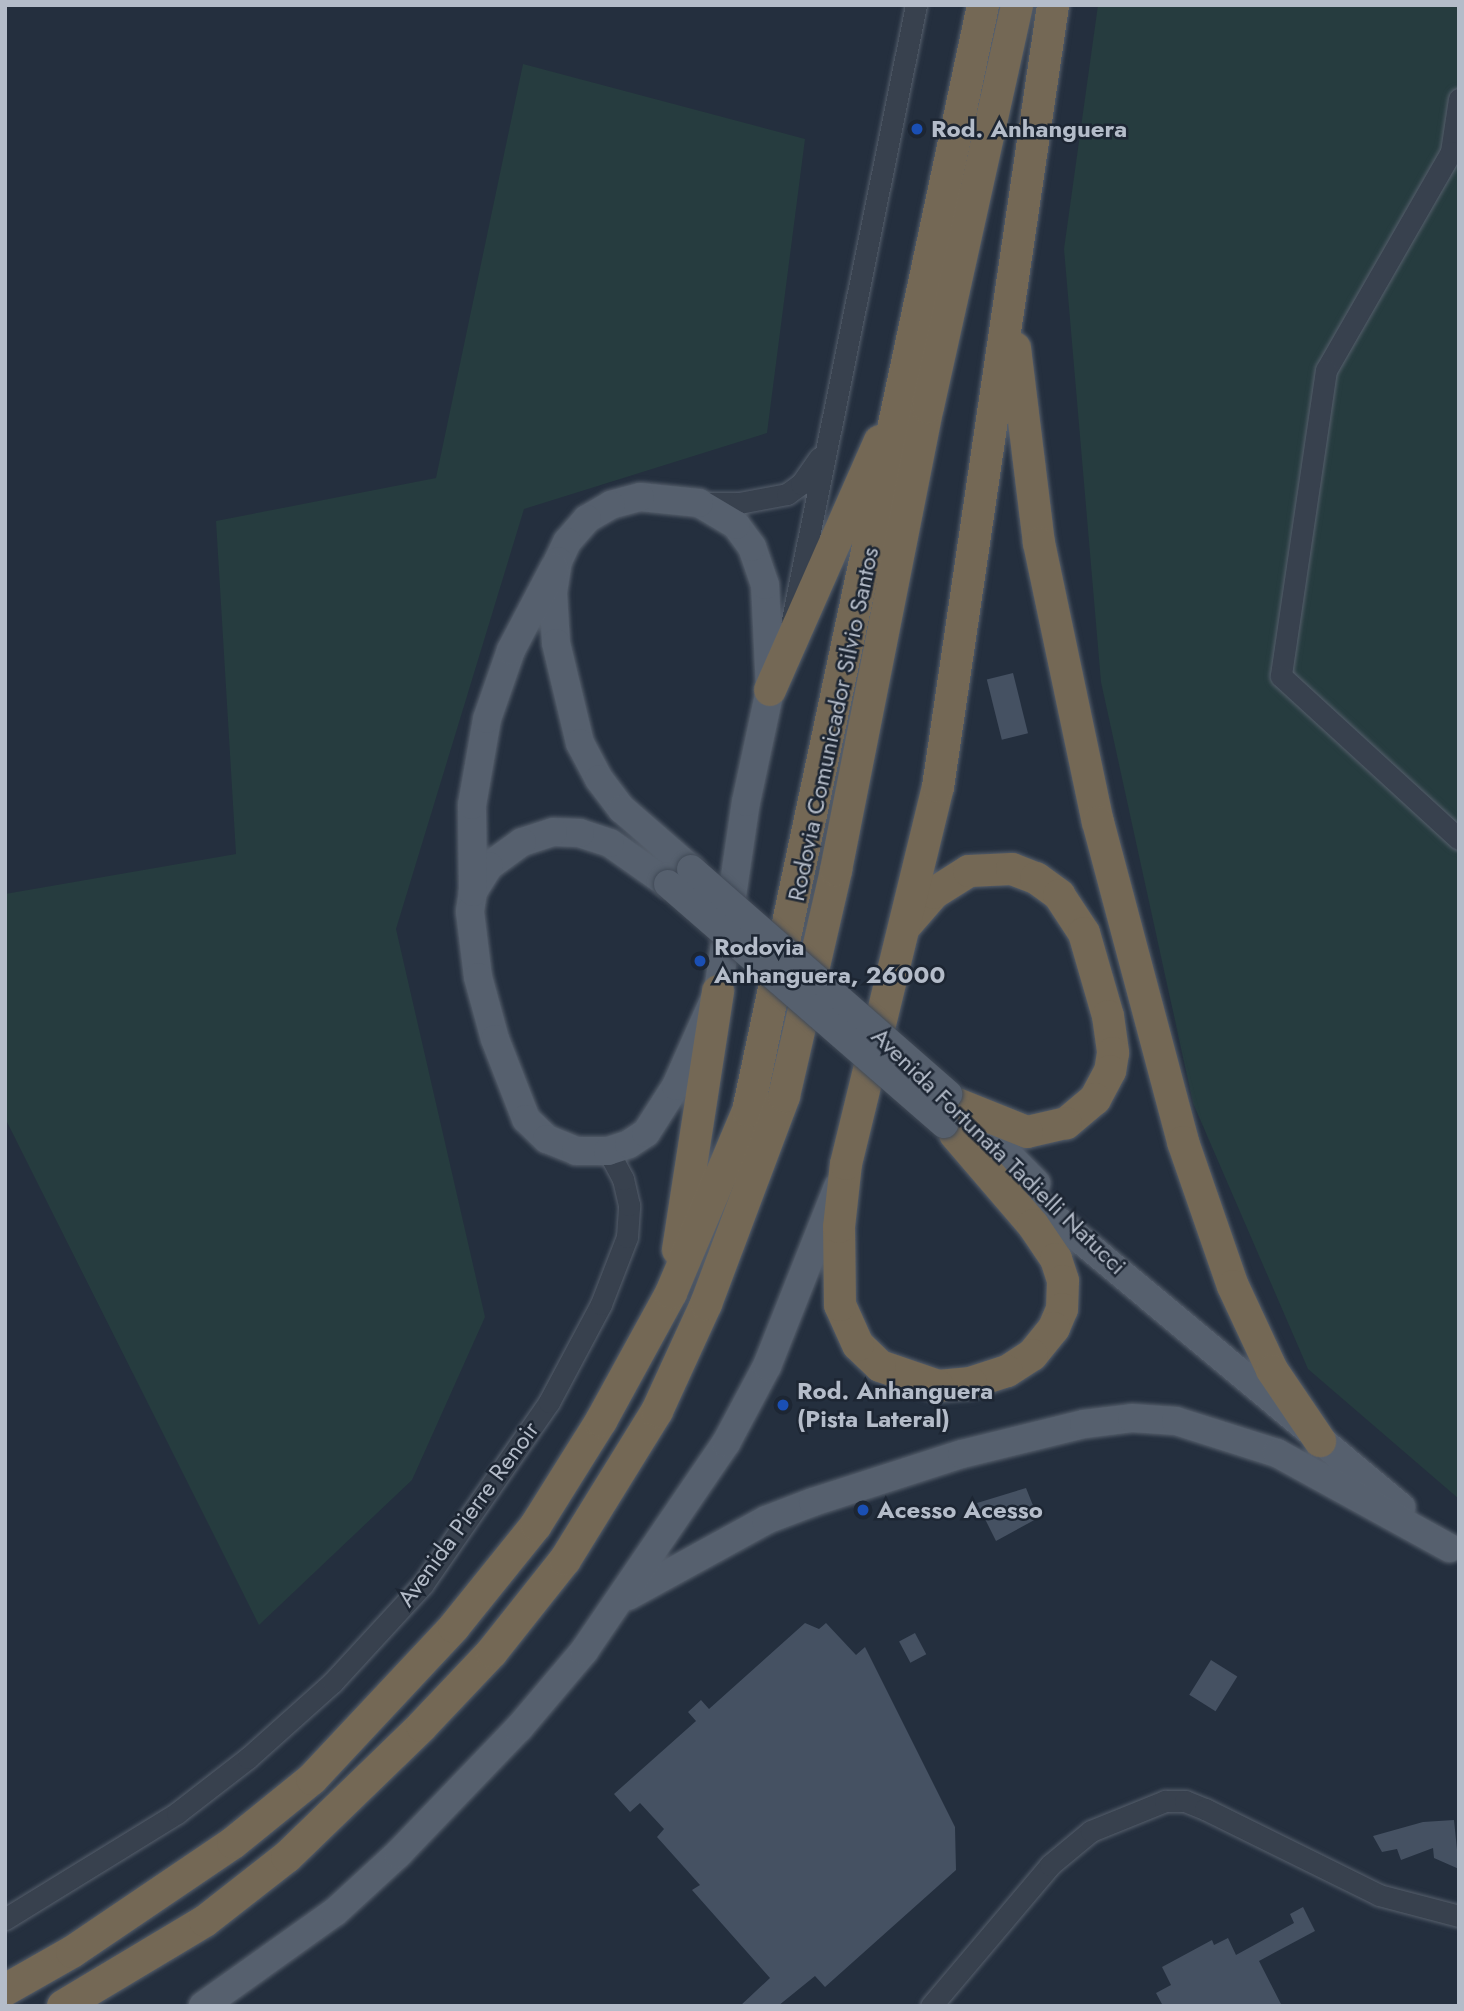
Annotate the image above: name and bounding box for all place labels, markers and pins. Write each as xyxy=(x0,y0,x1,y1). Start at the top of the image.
place label: Rod. Anhanguera xyxy=(931,115,1127,143)
marker: Rod. Anhanguera xyxy=(909,121,925,137)
place label: Rodovia Anhanguera, 26000 xyxy=(714,933,945,989)
marker: Rodovia Anhanguera, 26000 xyxy=(692,953,708,969)
place label: Rod. Anhanguera (Pista Lateral) xyxy=(797,1377,993,1433)
marker: Rod. Anhanguera (Pista Lateral) xyxy=(775,1397,791,1413)
place label: Acesso Acesso xyxy=(877,1496,1043,1524)
marker: Acesso Acesso xyxy=(855,1502,871,1518)

